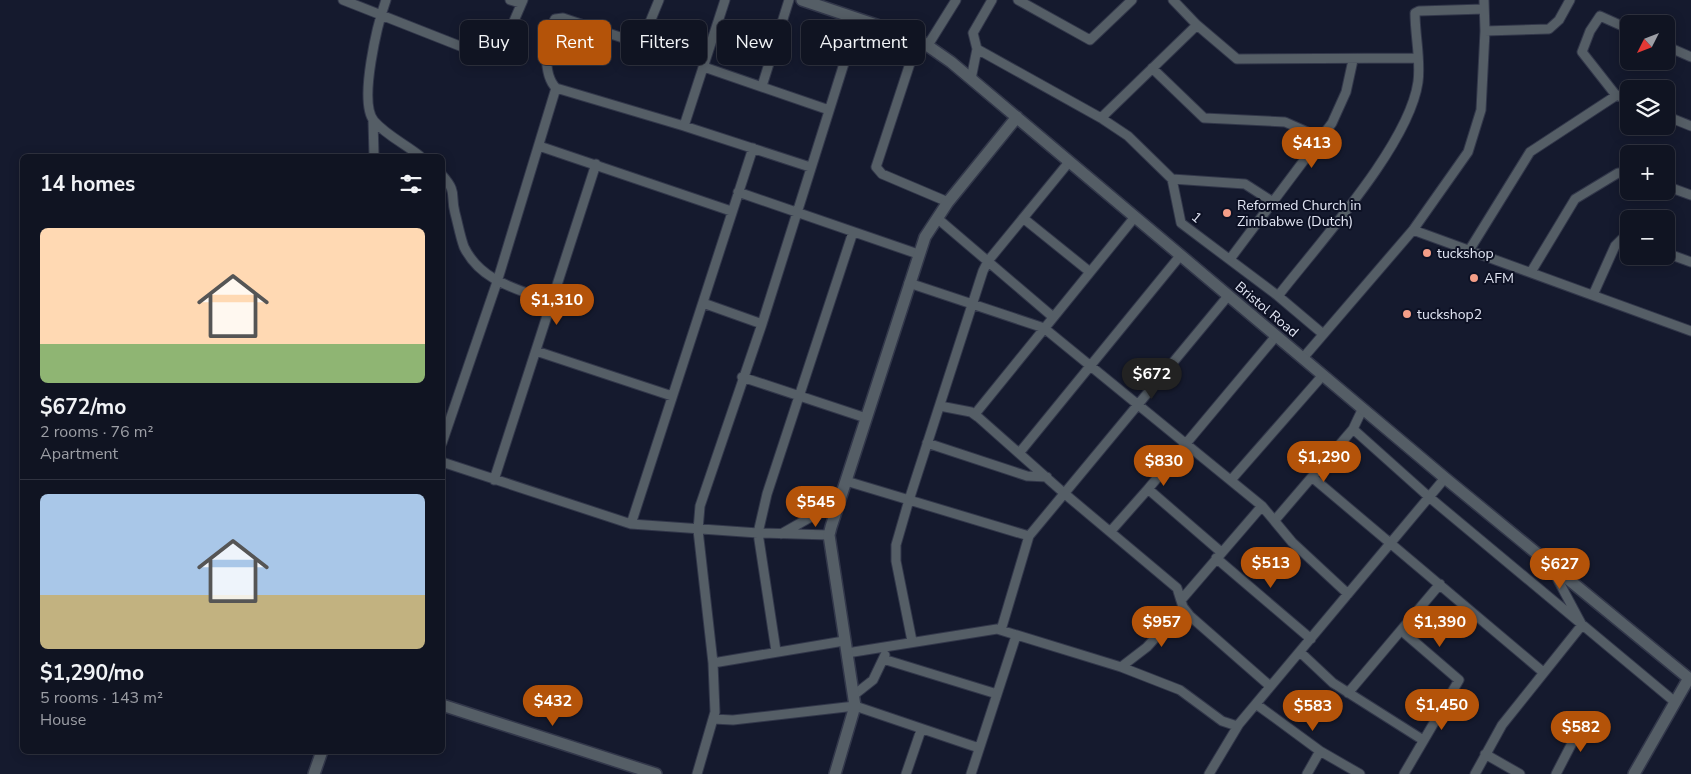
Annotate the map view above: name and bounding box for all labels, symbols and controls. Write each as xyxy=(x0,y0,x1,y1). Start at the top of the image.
north arrow xyxy=(1620,15,1675,70)
map controls xyxy=(1620,15,1675,265)
chip: Buy xyxy=(460,20,528,65)
chip: Rent xyxy=(538,20,611,65)
chip: Filters xyxy=(621,20,707,65)
chip: New xyxy=(717,20,791,65)
chip: Apartment xyxy=(801,20,925,65)
button: layers xyxy=(1620,80,1675,135)
pin: $413 xyxy=(1282,126,1342,169)
text: $413 xyxy=(1293,132,1331,154)
button: + xyxy=(1620,145,1675,200)
text: 14 homes xyxy=(40,170,135,198)
icon: filters xyxy=(397,170,425,198)
place label: Reformed Church in Zimbabwe (Dutch) xyxy=(1237,196,1361,231)
street label: 1 xyxy=(1187,207,1206,227)
marker: Reformed Church in Zimbabwe (Dutch) xyxy=(1221,207,1233,219)
button: − xyxy=(1620,210,1675,265)
place label: tuckshop xyxy=(1437,244,1494,263)
marker: tuckshop xyxy=(1421,247,1433,259)
icon: home xyxy=(188,261,278,351)
place label: AFM xyxy=(1484,269,1514,288)
marker: AFM xyxy=(1468,272,1480,284)
street label: Bristol Road xyxy=(1231,277,1302,342)
pin: $1,310 xyxy=(516,284,598,326)
text: $1,310 xyxy=(531,289,583,311)
place label: tuckshop2 xyxy=(1417,305,1482,324)
marker: tuckshop2 xyxy=(1401,308,1413,320)
pin: $672 xyxy=(1122,358,1182,400)
text: $672 xyxy=(1133,363,1171,385)
text: $672/mo xyxy=(40,393,126,421)
text: 2 rooms · 76 m² xyxy=(40,421,153,443)
pin: $1,290 xyxy=(1283,440,1365,483)
text: Apartment xyxy=(40,443,118,465)
pin: $830 xyxy=(1134,444,1194,487)
text: $1,290 xyxy=(1298,446,1350,468)
text: $830 xyxy=(1145,450,1183,472)
pin: $545 xyxy=(786,486,846,528)
text: $545 xyxy=(797,491,835,513)
icon: home xyxy=(188,526,278,616)
pin: $513 xyxy=(1241,546,1301,589)
pin: $627 xyxy=(1530,548,1590,590)
text: $513 xyxy=(1252,552,1290,574)
text: $627 xyxy=(1541,553,1579,575)
pin: $957 xyxy=(1132,606,1192,648)
pin: $1,390 xyxy=(1399,606,1481,648)
text: $957 xyxy=(1143,611,1181,633)
text: $1,390 xyxy=(1414,611,1466,633)
text: $1,290/mo xyxy=(40,659,144,687)
pin: $432 xyxy=(523,684,583,727)
text: 5 rooms · 143 m² xyxy=(40,687,163,709)
pin: $1,450 xyxy=(1401,688,1483,731)
text: $432 xyxy=(534,690,572,712)
pin: $583 xyxy=(1283,690,1343,732)
text: $1,450 xyxy=(1416,694,1468,716)
text: $583 xyxy=(1294,695,1332,717)
text: House xyxy=(40,709,86,731)
pin: $582 xyxy=(1551,710,1611,753)
text: $582 xyxy=(1562,716,1600,738)

